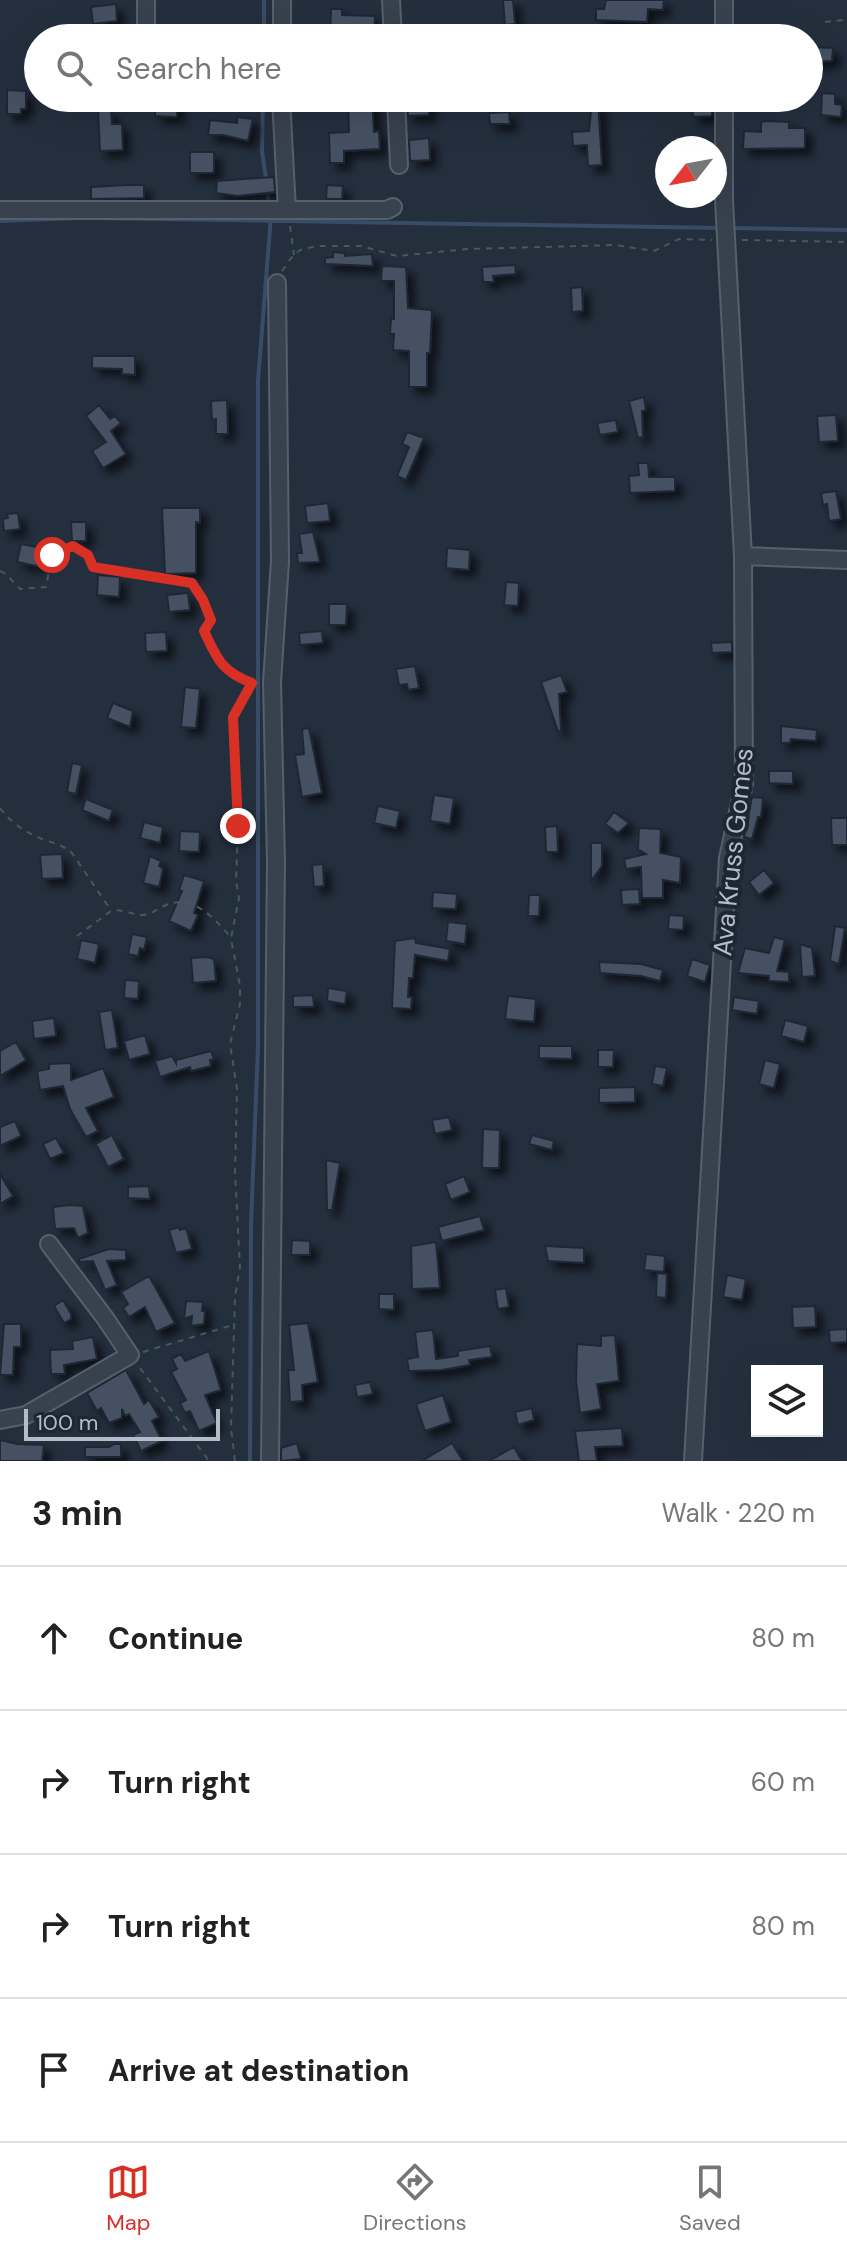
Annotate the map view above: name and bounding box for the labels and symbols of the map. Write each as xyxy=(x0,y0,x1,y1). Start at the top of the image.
north arrow xyxy=(655,136,727,208)
route start xyxy=(34,537,70,573)
street label: Ava Kruss Gomes xyxy=(705,746,761,958)
route end xyxy=(220,808,256,844)
scale bar xyxy=(24,1405,220,1441)

